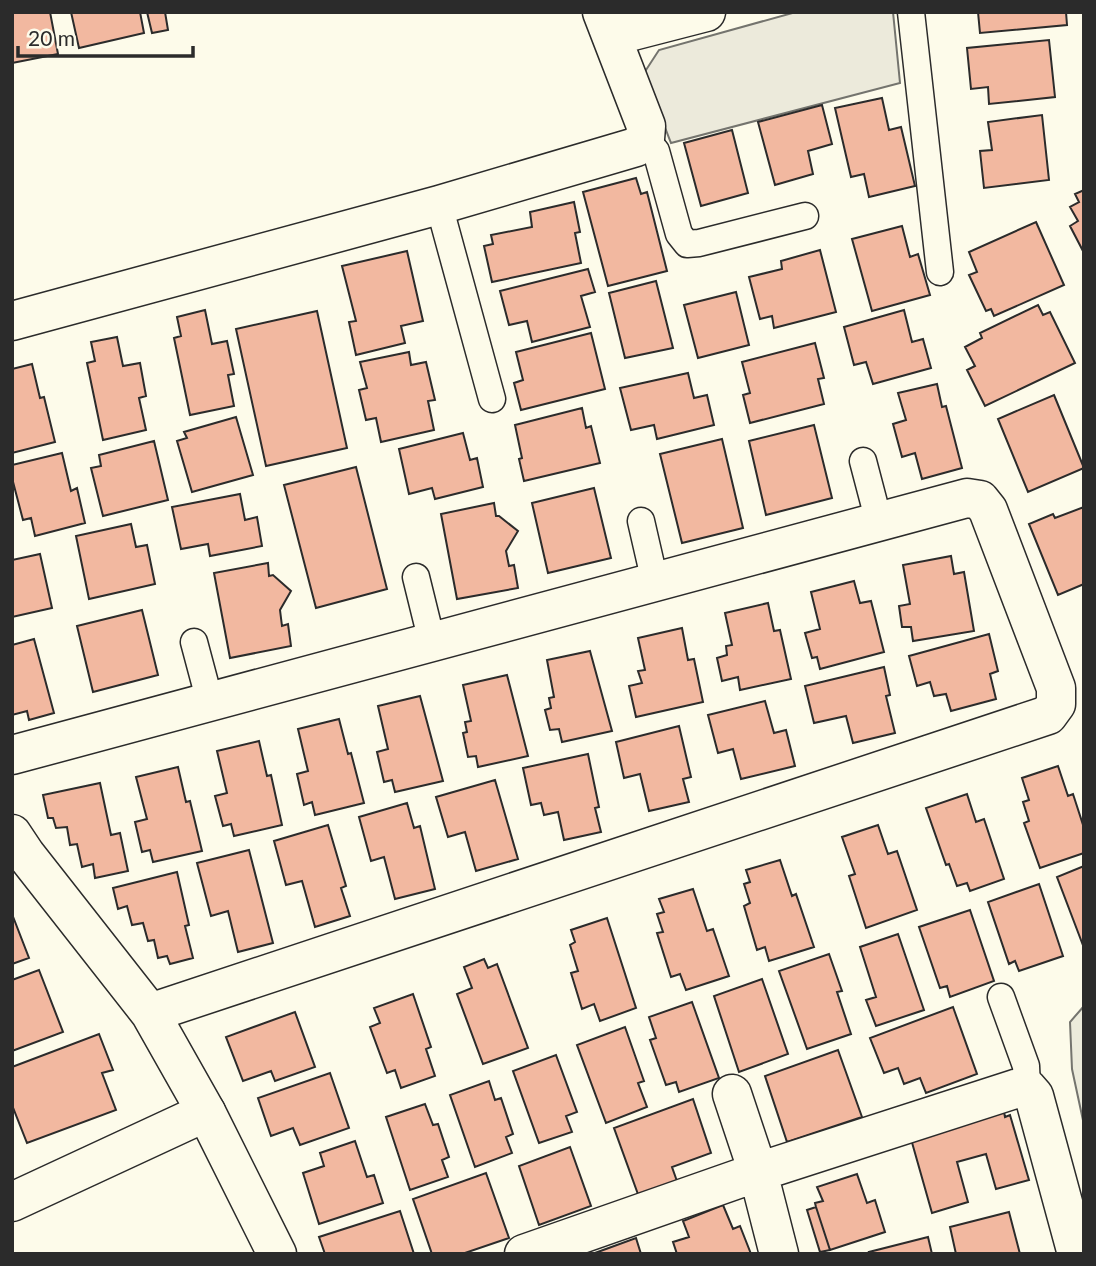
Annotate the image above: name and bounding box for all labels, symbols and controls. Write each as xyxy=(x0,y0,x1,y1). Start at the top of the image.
scale bar xyxy=(18,14,192,58)
text: 20 m xyxy=(28,25,75,50)

